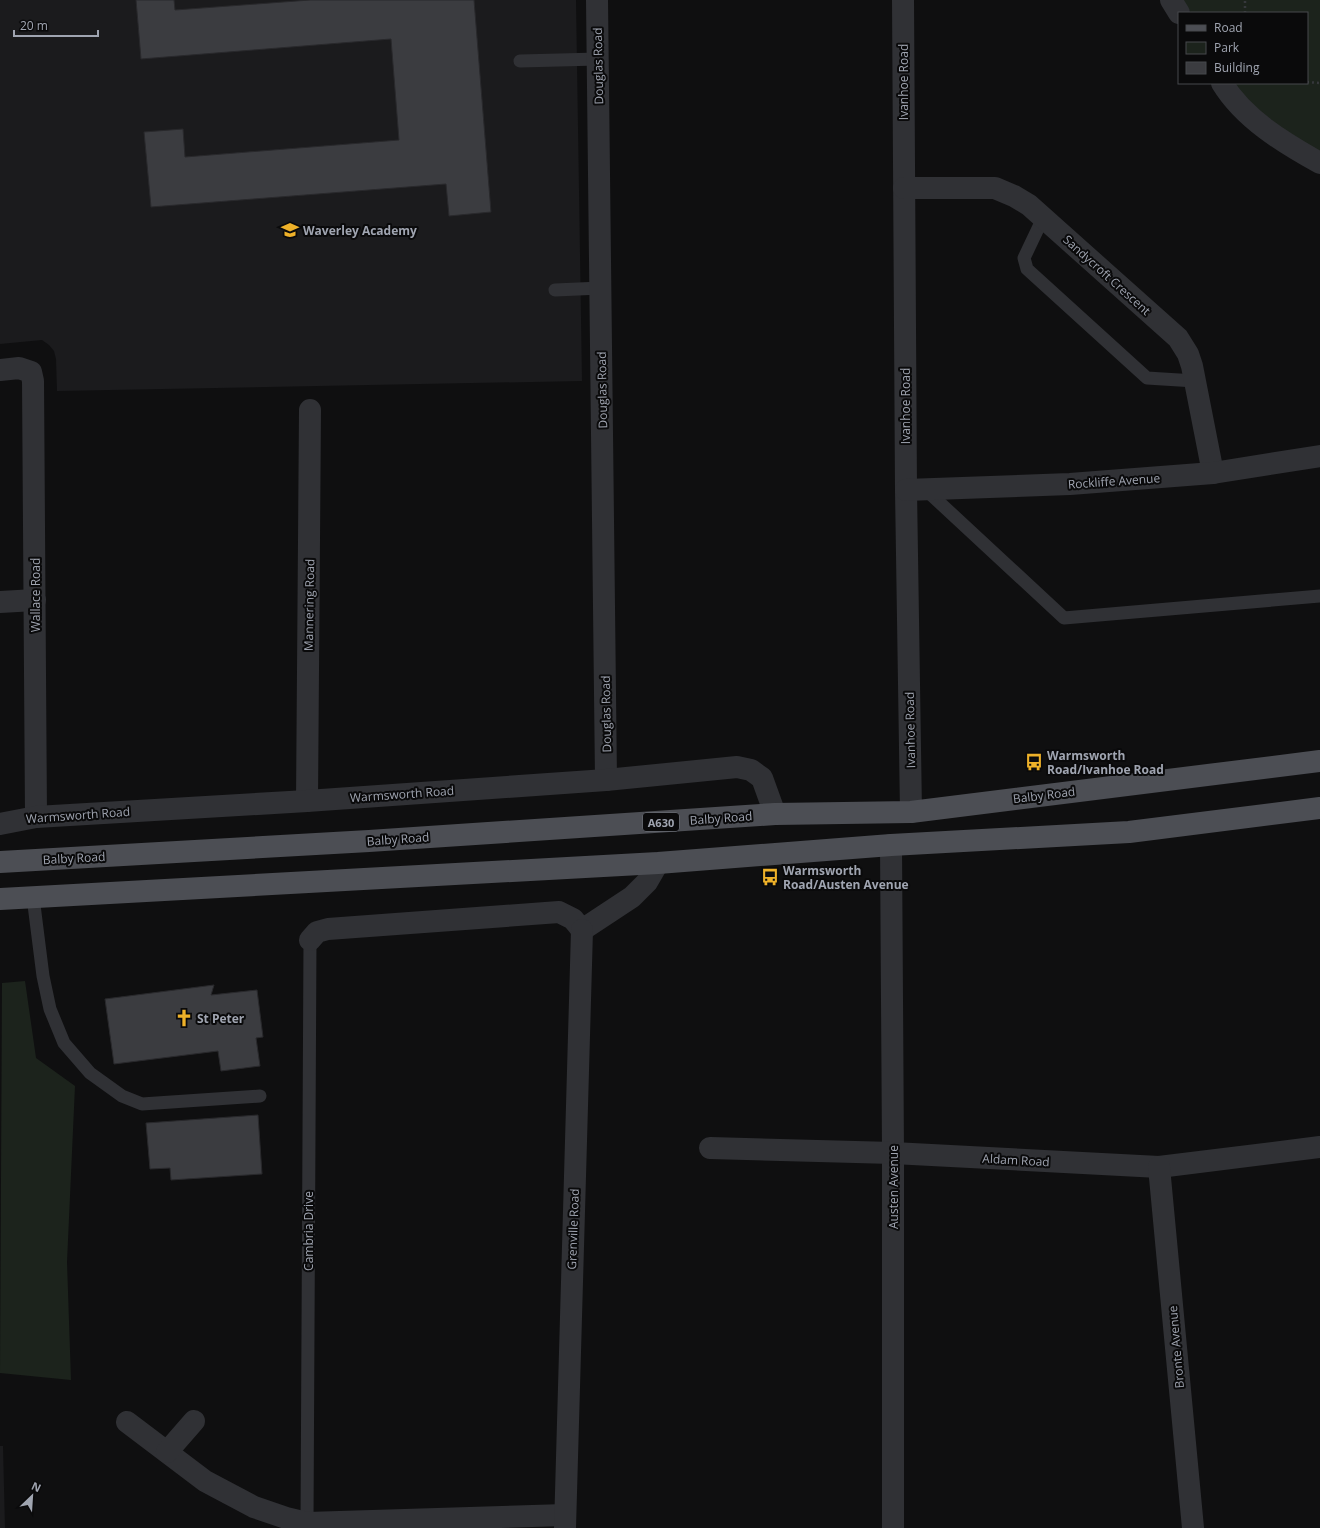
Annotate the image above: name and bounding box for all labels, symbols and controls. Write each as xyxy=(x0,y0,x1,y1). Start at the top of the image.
scale bar xyxy=(14,12,98,38)
legend xyxy=(1178,12,1308,84)
text: 20 m xyxy=(20,17,48,34)
text: Road xyxy=(1214,19,1243,36)
street label: Douglas Road xyxy=(589,27,607,105)
text: Park xyxy=(1214,39,1240,56)
street label: Ivanhoe Road xyxy=(895,44,912,120)
text: Building xyxy=(1214,59,1260,76)
school or university icon: Waverley Academy xyxy=(280,220,300,240)
place label: Waverley Academy xyxy=(303,222,417,239)
street label: Sandycroft Crescent xyxy=(1060,231,1154,319)
street label: Douglas Road xyxy=(593,351,611,429)
street label: Ivanhoe Road xyxy=(897,368,914,444)
street label: Rockliffe Avenue xyxy=(1067,469,1161,493)
street label: Wallace Road xyxy=(27,558,44,632)
street label: Mannering Road xyxy=(300,559,318,651)
street label: Douglas Road xyxy=(597,675,615,753)
street label: Ivanhoe Road xyxy=(901,692,919,768)
place label: Warmsworth Road/Ivanhoe Road xyxy=(1047,747,1164,778)
bus stop icon: Warmsworth Road/Ivanhoe Road xyxy=(1024,752,1044,772)
street label: Warmsworth Road xyxy=(349,782,455,806)
street label: Balby Road xyxy=(1012,783,1076,807)
street label: Warmsworth Road xyxy=(25,803,131,827)
street label: Balby Road xyxy=(689,807,753,829)
road number: A630 xyxy=(643,813,679,831)
street label: Balby Road xyxy=(366,828,430,850)
street label: Balby Road xyxy=(42,848,106,868)
place label: Warmsworth Road/Austen Avenue xyxy=(783,862,909,893)
bus stop icon: Warmsworth Road/Austen Avenue xyxy=(760,867,780,887)
church icon: St Peter xyxy=(174,1008,194,1028)
place label: St Peter xyxy=(197,1010,245,1027)
street label: Austen Avenue xyxy=(885,1145,902,1229)
street label: Aldam Road xyxy=(982,1150,1050,1170)
street label: Grenville Road xyxy=(563,1188,583,1270)
street label: Cambria Drive xyxy=(300,1191,317,1271)
street label: Bronte Avenue xyxy=(1164,1305,1188,1389)
north arrow xyxy=(12,1476,52,1516)
text: N xyxy=(29,1478,44,1495)

